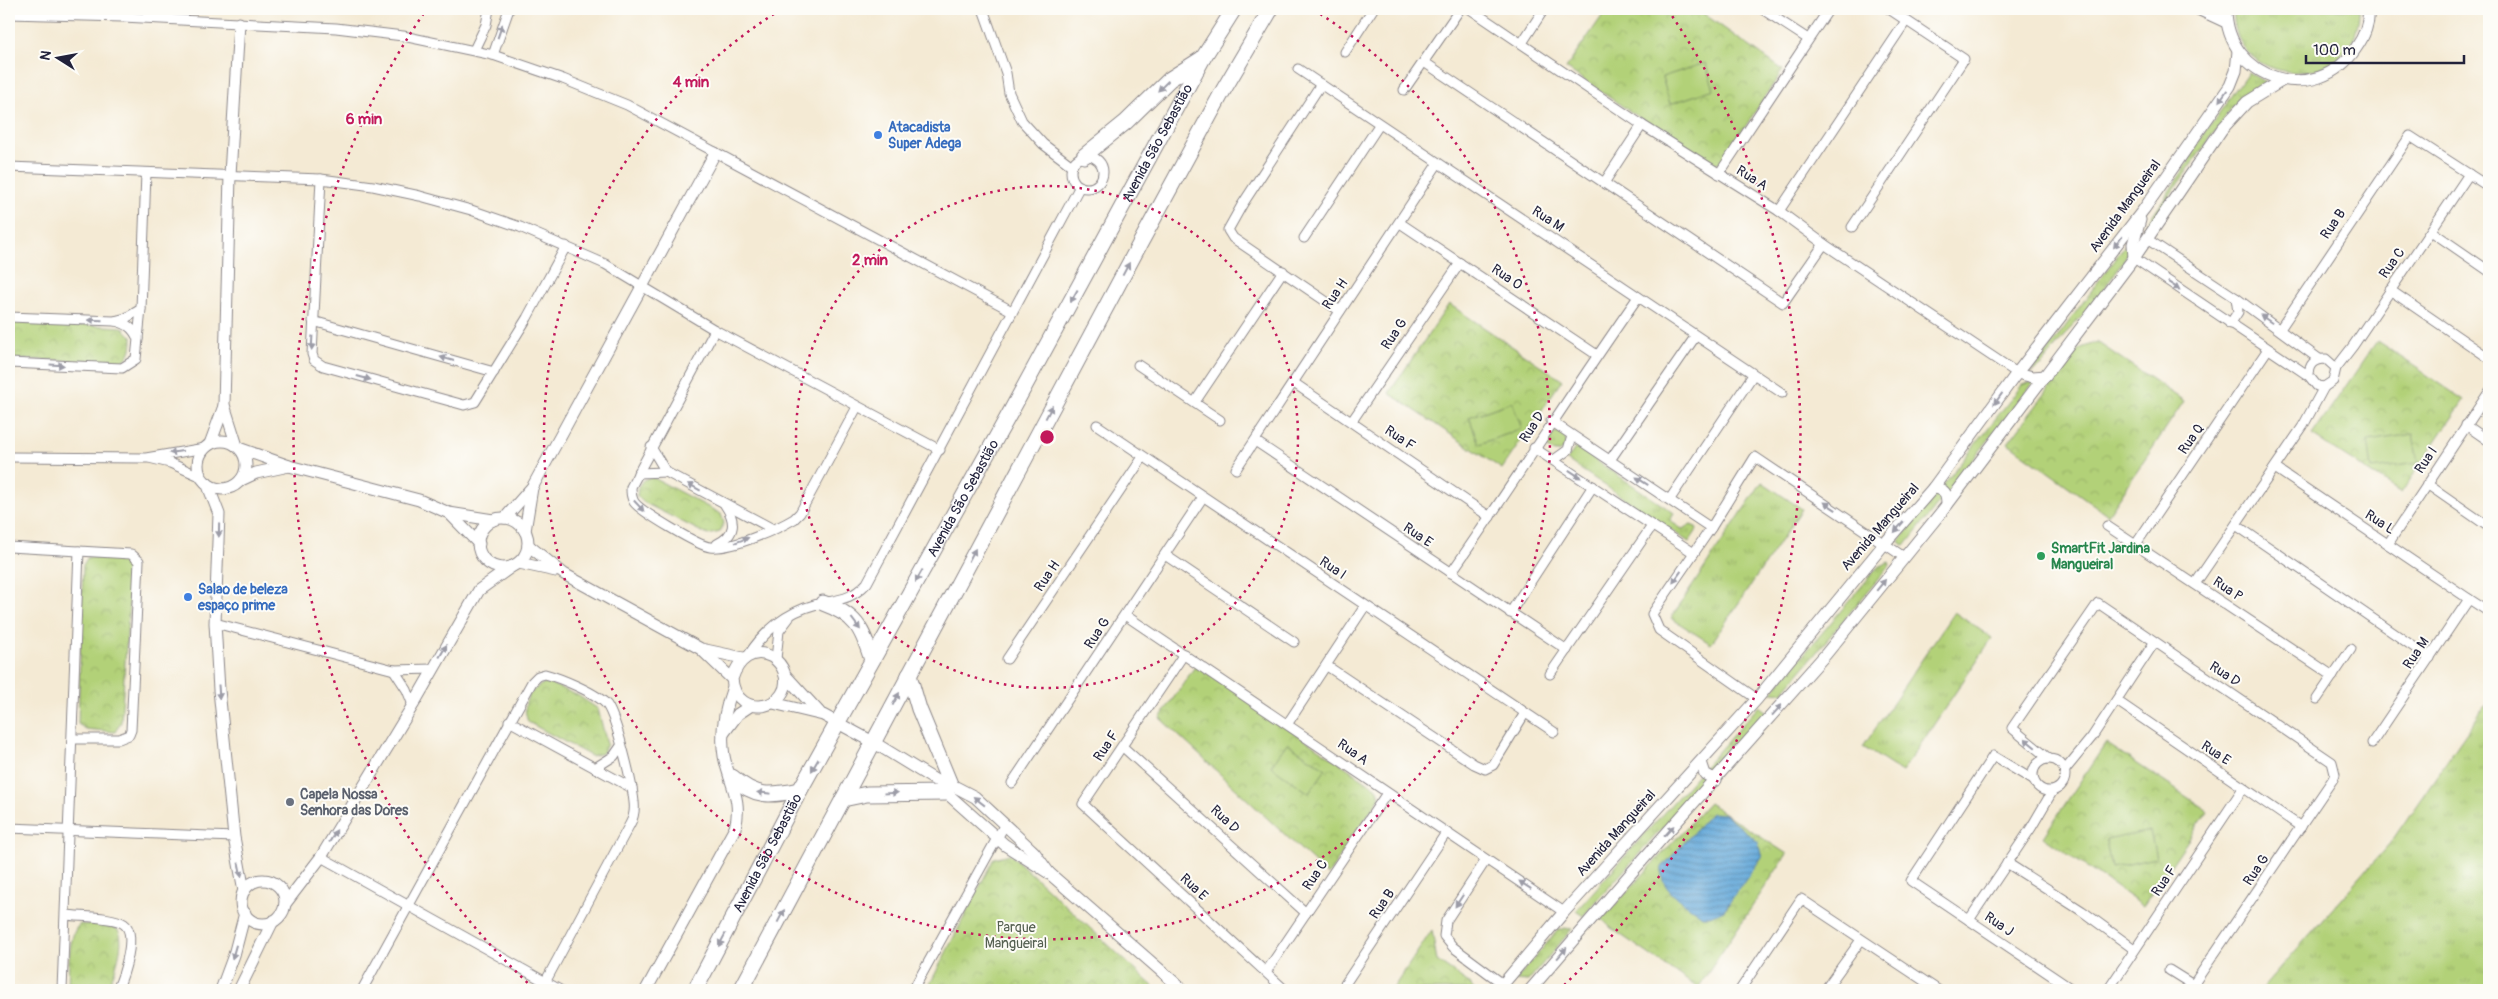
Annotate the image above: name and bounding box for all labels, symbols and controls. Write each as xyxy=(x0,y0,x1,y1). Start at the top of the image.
one-way arrow xyxy=(497,24,504,39)
north arrow xyxy=(32,32,82,82)
scale bar xyxy=(2306,32,2463,64)
text: 100 m xyxy=(2313,41,2356,60)
text: N xyxy=(36,49,55,62)
text: 4 min xyxy=(673,73,710,92)
street label: Avenida São Sebastião xyxy=(1118,80,1196,205)
one-way arrow xyxy=(1157,80,1169,92)
one-way arrow xyxy=(2218,89,2228,103)
text: 6 min xyxy=(346,110,383,129)
place label: Atacadista Super Adega xyxy=(888,119,962,152)
marker: Atacadista Super Adega xyxy=(872,129,884,141)
street label: Avenida Mangueiral xyxy=(2086,156,2164,256)
street label: Rua A xyxy=(1733,162,1771,194)
street label: Rua M xyxy=(1529,202,1567,236)
street label: Rua B xyxy=(2317,206,2349,242)
one-way arrow xyxy=(2113,235,2123,249)
street label: Rua C xyxy=(2375,244,2409,282)
text: 2 min xyxy=(852,251,888,270)
one-way arrow xyxy=(1122,261,1130,276)
street label: Rua O xyxy=(1488,261,1526,293)
street label: Rua H xyxy=(1319,275,1352,313)
one-way arrow xyxy=(2167,281,2181,291)
one-way arrow xyxy=(1070,289,1078,303)
one-way arrow xyxy=(2259,314,2273,324)
street label: Rua G xyxy=(1377,315,1411,353)
one-way arrow xyxy=(87,316,103,324)
one-way arrow xyxy=(308,336,316,352)
one-way arrow xyxy=(440,355,455,363)
one-way arrow xyxy=(50,362,66,370)
one-way arrow xyxy=(357,374,372,382)
one-way arrow xyxy=(1993,392,2003,406)
one-way arrow xyxy=(1045,404,1053,419)
street label: Rua D xyxy=(1516,408,1548,446)
street label: Rua Q xyxy=(2175,421,2207,457)
street label: Rua F xyxy=(1382,422,1418,454)
centre of rings xyxy=(1038,428,1056,446)
street label: Avenida São Sebastião xyxy=(923,436,1002,560)
street label: Rua I xyxy=(2411,443,2441,477)
one-way arrow xyxy=(167,449,183,457)
one-way arrow xyxy=(1569,469,1582,479)
one-way arrow xyxy=(1635,476,1649,486)
street label: Avenida Mangueiral xyxy=(1837,480,1923,574)
one-way arrow xyxy=(687,483,702,491)
one-way arrow xyxy=(633,500,645,512)
one-way arrow xyxy=(1823,501,1836,511)
street label: Rua L xyxy=(2362,506,2398,538)
street label: Rua E xyxy=(1400,519,1436,551)
one-way arrow xyxy=(1893,521,1904,534)
one-way arrow xyxy=(215,522,223,538)
one-way arrow xyxy=(735,536,750,544)
place label: SmartFit Jardina Mangueiral xyxy=(2051,540,2150,573)
one-way arrow xyxy=(968,547,976,562)
marker: SmartFit Jardina Mangueiral xyxy=(2035,550,2047,562)
street label: Rua I xyxy=(1316,553,1350,583)
street label: Rua H xyxy=(1031,557,1064,595)
one-way arrow xyxy=(915,568,923,583)
one-way arrow xyxy=(1673,570,1682,584)
street label: Rua P xyxy=(2210,573,2246,605)
one-way arrow xyxy=(1876,579,1887,592)
place label: Salao de beleza espaço prime xyxy=(197,581,288,614)
marker: Salao de beleza espaço prime xyxy=(182,591,194,603)
street label: Rua G xyxy=(1081,614,1113,652)
one-way arrow xyxy=(851,617,861,631)
street label: Rua M xyxy=(2399,634,2433,672)
one-way arrow xyxy=(439,645,448,658)
street label: Rua D xyxy=(2206,658,2244,690)
one-way arrow xyxy=(215,684,223,700)
one-way arrow xyxy=(892,692,901,705)
one-way arrow xyxy=(1771,705,1783,717)
street label: Rua F xyxy=(1090,728,1122,764)
street label: Rua A xyxy=(1334,735,1372,769)
street label: Rua E xyxy=(2198,737,2234,769)
one-way arrow xyxy=(2024,738,2037,749)
one-way arrow xyxy=(810,759,819,772)
place label: Capela Nossa Senhora das Dores xyxy=(300,786,409,819)
street label: Avenida Mangueiral xyxy=(1573,786,1659,880)
one-way arrow xyxy=(884,788,900,796)
one-way arrow xyxy=(755,789,771,797)
street label: Avenida São Sebastião xyxy=(729,790,805,915)
marker: Capela Nossa Senhora das Dores xyxy=(284,796,296,808)
one-way arrow xyxy=(972,796,986,806)
street label: Rua D xyxy=(1207,801,1243,837)
one-way arrow xyxy=(1663,826,1675,838)
one-way arrow xyxy=(329,829,338,842)
street label: Rua G xyxy=(2239,851,2273,889)
street label: Rua C xyxy=(1299,856,1332,894)
one-way arrow xyxy=(237,863,245,879)
street label: Rua F xyxy=(2148,863,2180,899)
street label: Rua E xyxy=(1177,870,1211,904)
one-way arrow xyxy=(1518,881,1532,890)
street label: Rua B xyxy=(1366,886,1398,922)
one-way arrow xyxy=(1454,894,1464,907)
street label: Rua J xyxy=(1981,908,2017,940)
one-way arrow xyxy=(776,909,785,923)
park label: Parque Mangueiral xyxy=(985,919,1047,952)
one-way arrow xyxy=(718,932,726,947)
one-way arrow xyxy=(230,945,238,960)
one-way arrow xyxy=(1556,947,1567,960)

